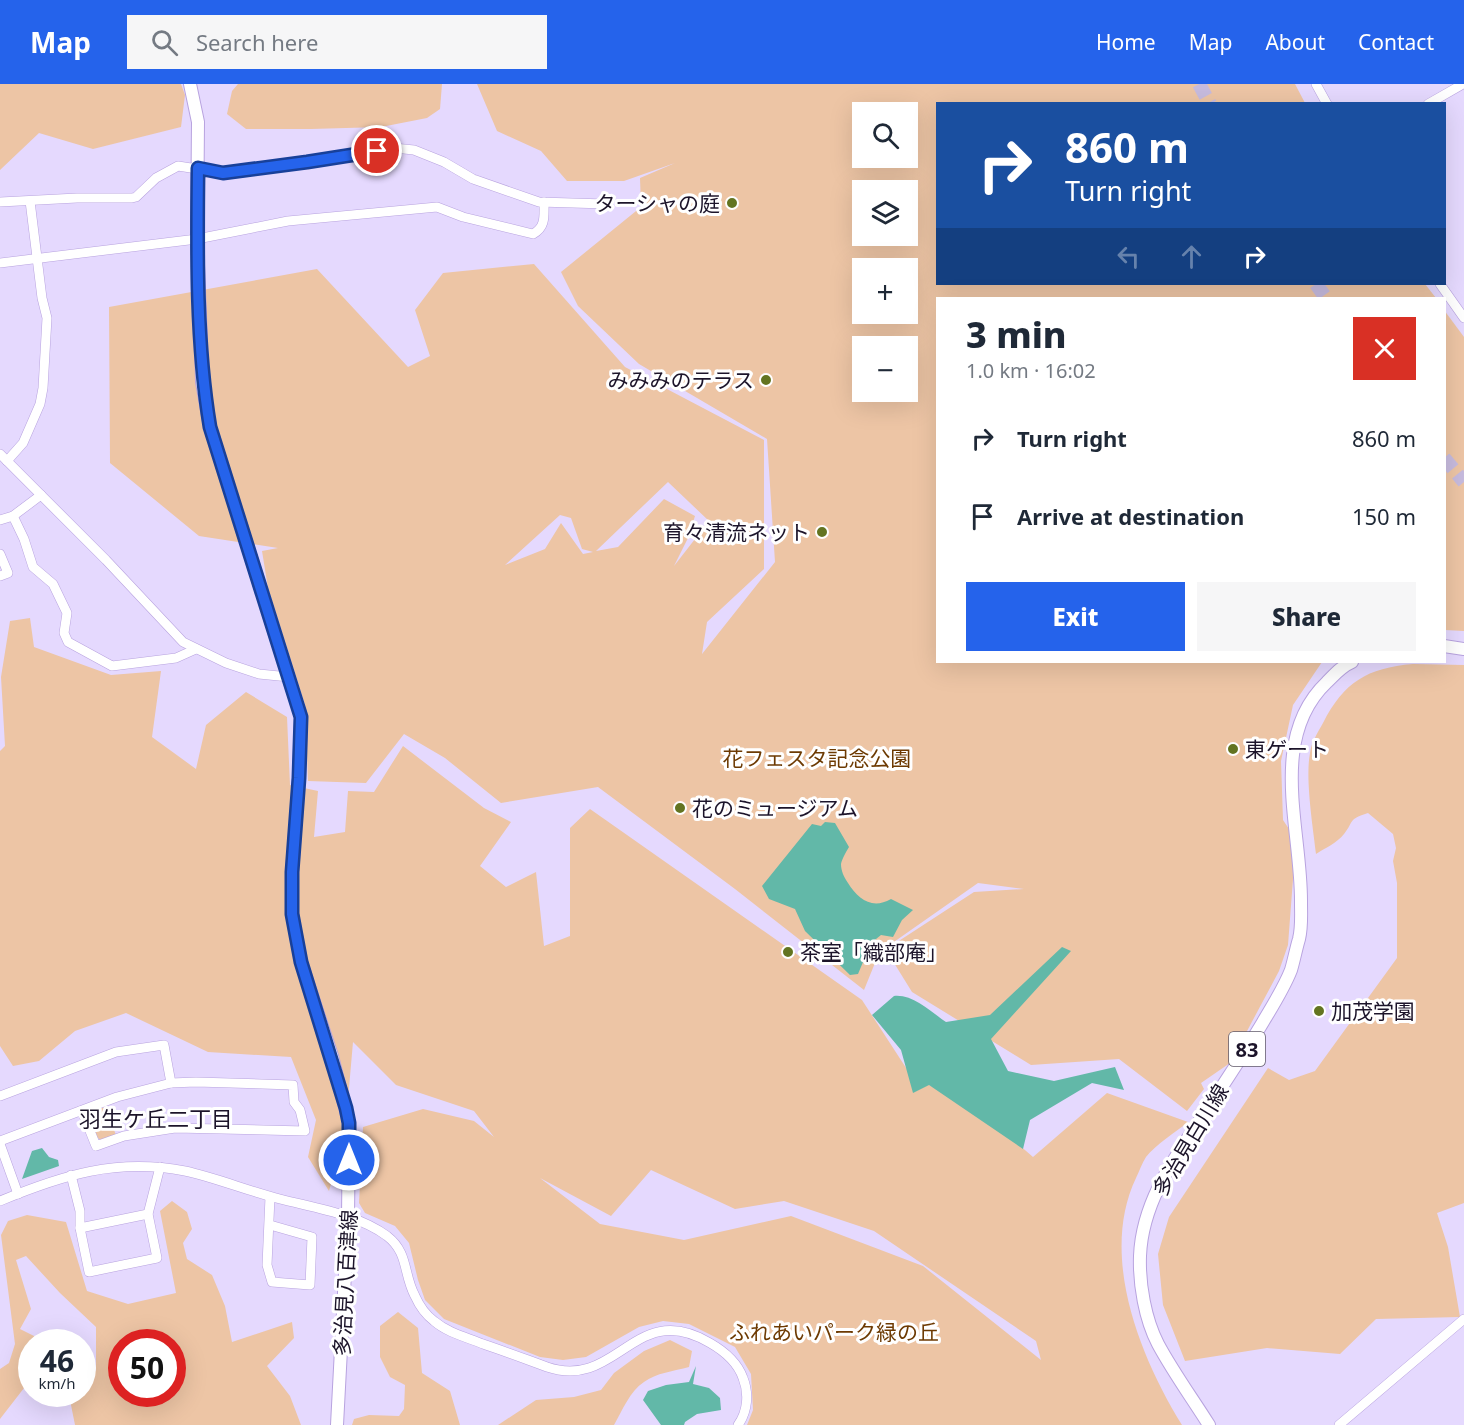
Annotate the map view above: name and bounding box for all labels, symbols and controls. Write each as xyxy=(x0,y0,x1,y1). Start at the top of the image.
search box xyxy=(127,15,547,69)
text: Map xyxy=(30,23,91,61)
icon: search xyxy=(148,26,181,59)
text: Search here xyxy=(196,27,318,57)
text: Home xyxy=(1096,28,1156,56)
text: Map xyxy=(1189,28,1232,56)
text: About xyxy=(1265,28,1325,56)
text: Contact xyxy=(1358,28,1434,56)
map controls xyxy=(852,102,918,402)
button: search xyxy=(852,102,918,168)
text: 860 m xyxy=(1065,118,1189,175)
pin xyxy=(351,125,402,176)
icon: right xyxy=(966,126,1044,204)
icon: arrive xyxy=(360,134,393,167)
text: Turn right xyxy=(1065,172,1191,209)
button: layers xyxy=(852,180,918,246)
place label: ターシャの庭 xyxy=(594,189,720,217)
marker: ターシャの庭 xyxy=(725,196,739,210)
icon: left xyxy=(1112,240,1145,273)
icon: ahead xyxy=(1175,240,1208,273)
icon: right xyxy=(1238,240,1271,273)
button: + xyxy=(852,258,918,324)
text: 3 min xyxy=(966,310,1067,359)
button: close xyxy=(1353,317,1416,380)
button: − xyxy=(852,336,918,402)
text: 1.0 km · 16:02 xyxy=(966,357,1096,384)
place label: みみみのテラス xyxy=(607,366,754,394)
marker: みみみのテラス xyxy=(759,373,773,387)
icon: right xyxy=(966,422,999,455)
text: Turn right xyxy=(1017,423,1127,453)
text: 860 m xyxy=(1352,423,1416,453)
icon: arrive xyxy=(966,500,999,533)
text: Arrive at destination xyxy=(1017,501,1244,531)
text: 150 m xyxy=(1352,501,1416,531)
place label: 育々清流ネット xyxy=(663,518,810,546)
marker: 育々清流ネット xyxy=(815,525,829,539)
button: Exit xyxy=(966,582,1185,651)
button: Share xyxy=(1197,582,1416,651)
place label: 東ゲート xyxy=(1245,735,1329,763)
marker: 東ゲート xyxy=(1226,742,1240,756)
park label: 花フェスタ記念公園 xyxy=(723,744,912,772)
place label: 花のミュージアム xyxy=(692,794,858,822)
marker: 花のミュージアム xyxy=(673,801,687,815)
place label: 茶室「織部庵」 xyxy=(800,938,947,966)
marker: 茶室「織部庵」 xyxy=(781,945,795,959)
place label: 加茂学園 xyxy=(1331,997,1415,1025)
marker: 加茂学園 xyxy=(1312,1004,1326,1018)
road number: 83 xyxy=(1229,1032,1265,1066)
street label: 多治見白川線 xyxy=(1146,1079,1234,1201)
district label: 羽生ケ丘二丁目 xyxy=(79,1103,233,1133)
position arrow xyxy=(317,1128,381,1192)
street label: 多治見八百津線 xyxy=(327,1209,363,1357)
park label: ふれあいパーク緑の丘 xyxy=(729,1318,939,1346)
speed limit sign: 50 xyxy=(108,1329,186,1407)
text: 46 xyxy=(40,1340,74,1381)
text: km/h xyxy=(39,1373,75,1393)

